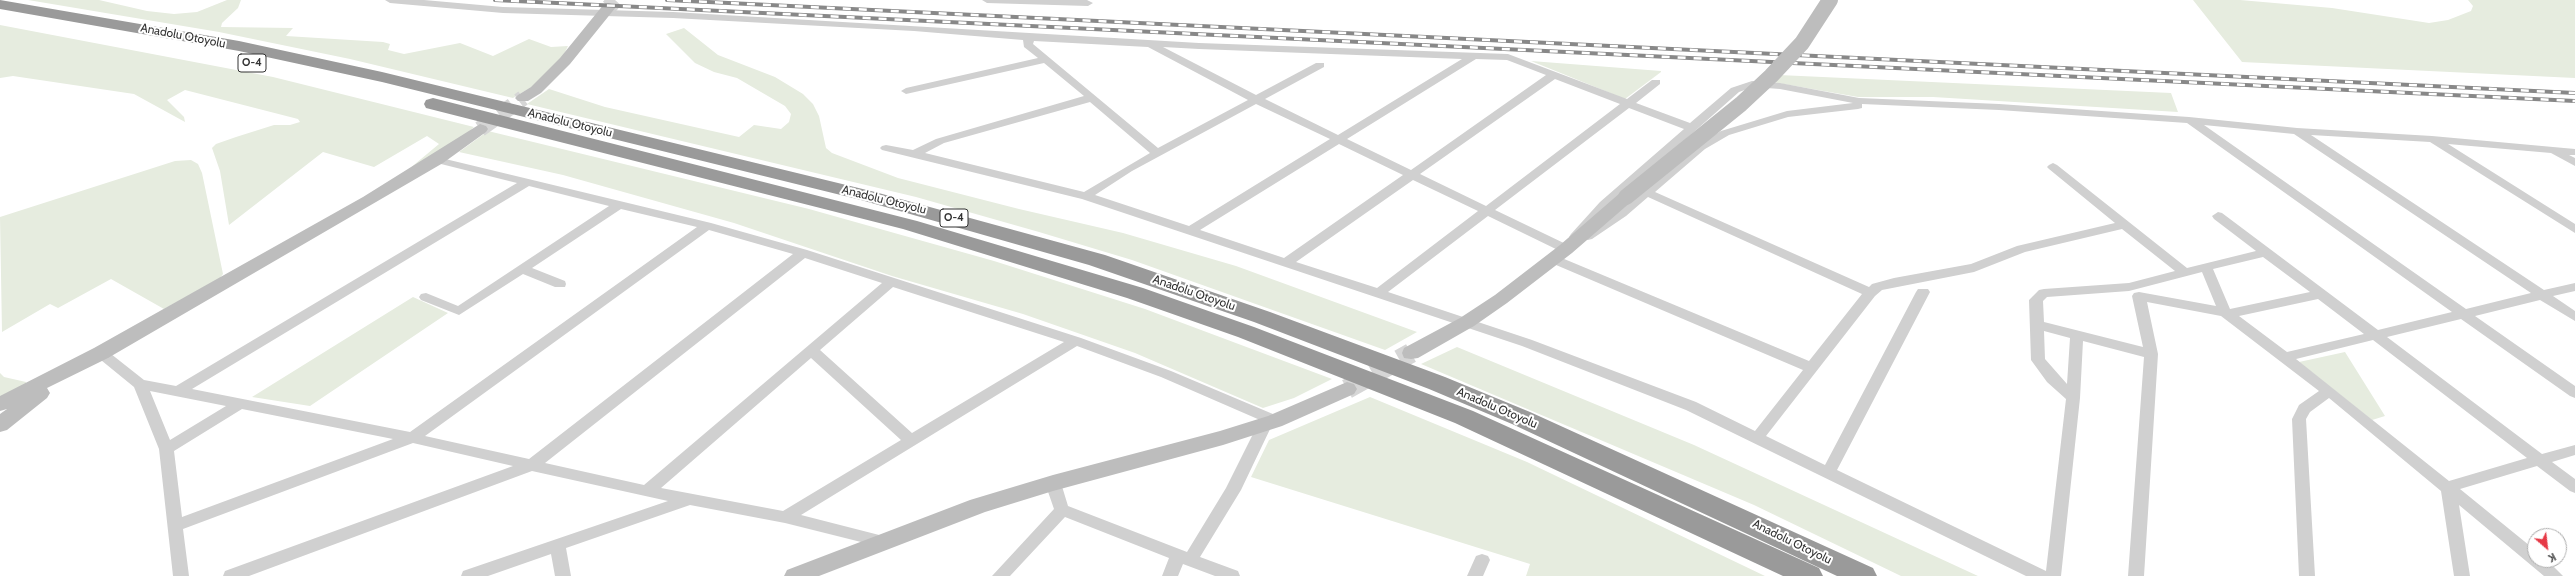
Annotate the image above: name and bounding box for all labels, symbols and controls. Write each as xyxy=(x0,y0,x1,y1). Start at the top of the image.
street label: Anadolu Otoyolu xyxy=(139,21,227,51)
road number: O-4 xyxy=(238,54,266,72)
street label: Anadolu Otoyolu xyxy=(526,106,614,140)
street label: Anadolu Otoyolu xyxy=(840,183,928,217)
road number: O-4 xyxy=(940,209,968,227)
street label: Anadolu Otoyolu xyxy=(1151,272,1237,314)
street label: Anadolu Otoyolu xyxy=(1454,385,1540,431)
street label: Anadolu Otoyolu xyxy=(1750,517,1834,567)
north arrow xyxy=(2527,528,2567,568)
text: K xyxy=(2546,550,2558,566)

